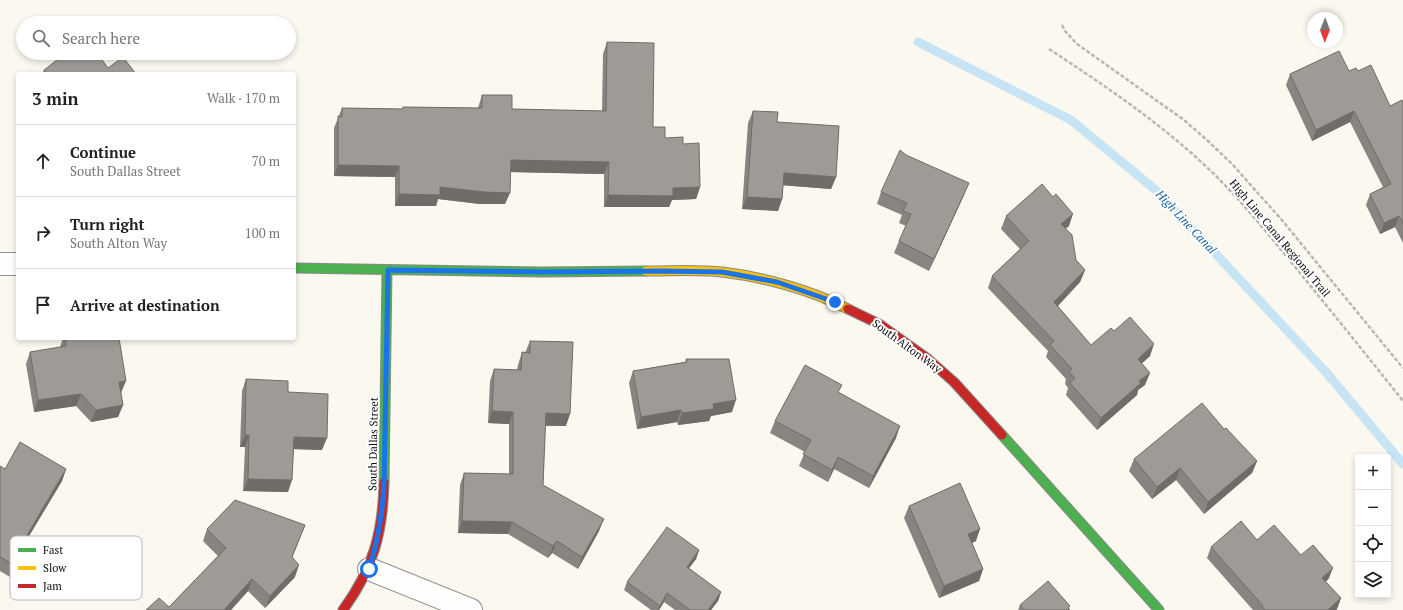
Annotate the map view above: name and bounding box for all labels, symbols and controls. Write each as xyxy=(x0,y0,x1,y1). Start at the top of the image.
north arrow xyxy=(1307,12,1343,48)
search box xyxy=(16,16,296,60)
icon: search xyxy=(30,27,52,49)
text: Search here xyxy=(62,28,140,48)
text: 3 min xyxy=(32,87,79,110)
text: Walk · 170 m xyxy=(207,89,280,107)
text: Continue xyxy=(70,142,136,162)
icon: ahead xyxy=(32,150,54,172)
text: 70 m xyxy=(252,152,280,170)
text: South Dallas Street xyxy=(70,162,181,180)
street label: High Line Canal Regional Trail xyxy=(1227,176,1333,300)
water label: High Line Canal xyxy=(1152,186,1220,257)
text: Turn right xyxy=(70,214,145,234)
icon: right xyxy=(32,222,54,244)
text: 100 m xyxy=(245,224,280,242)
text: South Alton Way xyxy=(70,234,167,252)
route end xyxy=(826,293,844,311)
icon: arrive xyxy=(32,294,54,316)
text: Arrive at destination xyxy=(70,295,220,315)
street label: South Alton Way xyxy=(870,316,945,376)
street label: South Dallas Street xyxy=(365,397,381,491)
map controls xyxy=(1355,454,1391,598)
button: + xyxy=(1355,454,1391,490)
button: − xyxy=(1355,490,1391,526)
button: locate xyxy=(1355,526,1391,562)
legend xyxy=(10,536,142,600)
text: Fast xyxy=(43,543,63,557)
route start xyxy=(360,560,378,578)
text: Slow xyxy=(43,561,67,575)
button: layers xyxy=(1355,562,1391,598)
text: Jam xyxy=(43,579,62,593)

